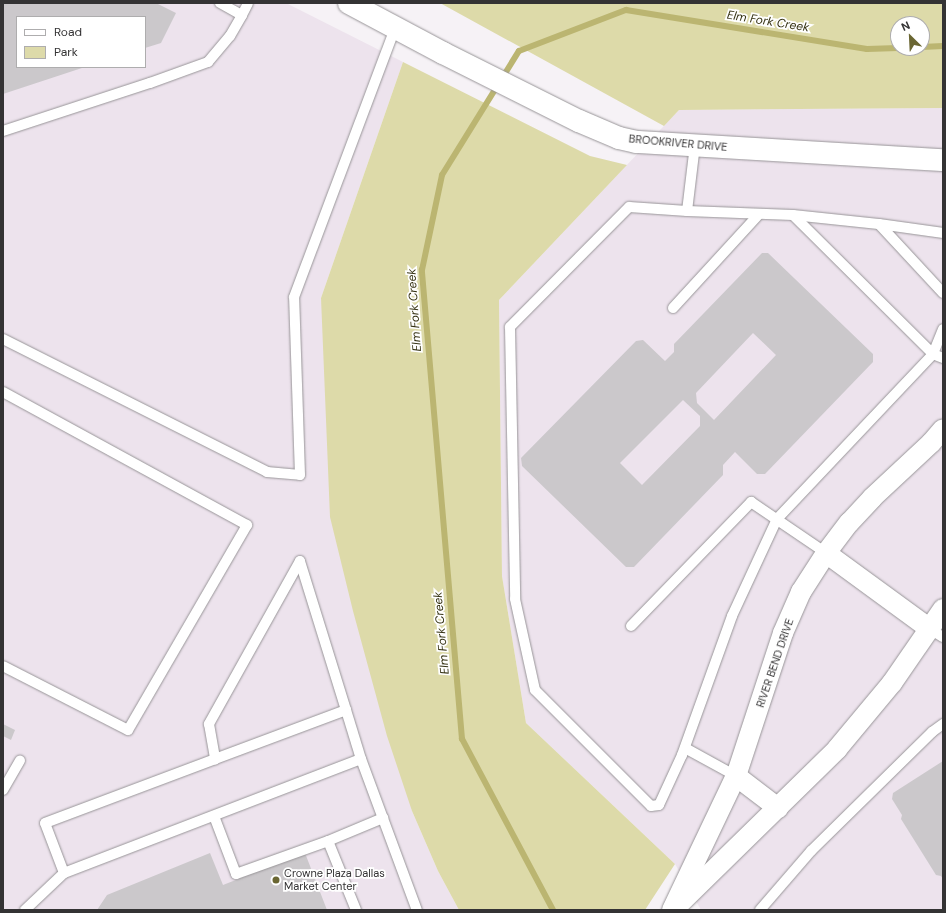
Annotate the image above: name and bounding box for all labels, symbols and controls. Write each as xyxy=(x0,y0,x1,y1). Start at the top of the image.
water label: Elm Fork Creek xyxy=(726,8,810,36)
legend xyxy=(16,16,146,68)
north arrow xyxy=(890,16,930,56)
text: N xyxy=(899,18,912,34)
text: Road xyxy=(54,24,82,40)
text: Park xyxy=(54,44,78,60)
street label: BROOKRIVER DRIVE xyxy=(628,132,728,154)
water label: Elm Fork Creek xyxy=(405,268,425,352)
water label: Elm Fork Creek xyxy=(431,591,453,675)
street label: RIVER BEND DRIVE xyxy=(754,617,796,709)
place label: Crowne Plaza Dallas Market Center xyxy=(284,867,385,893)
marker: Crowne Plaza Dallas Market Center xyxy=(271,875,281,885)

